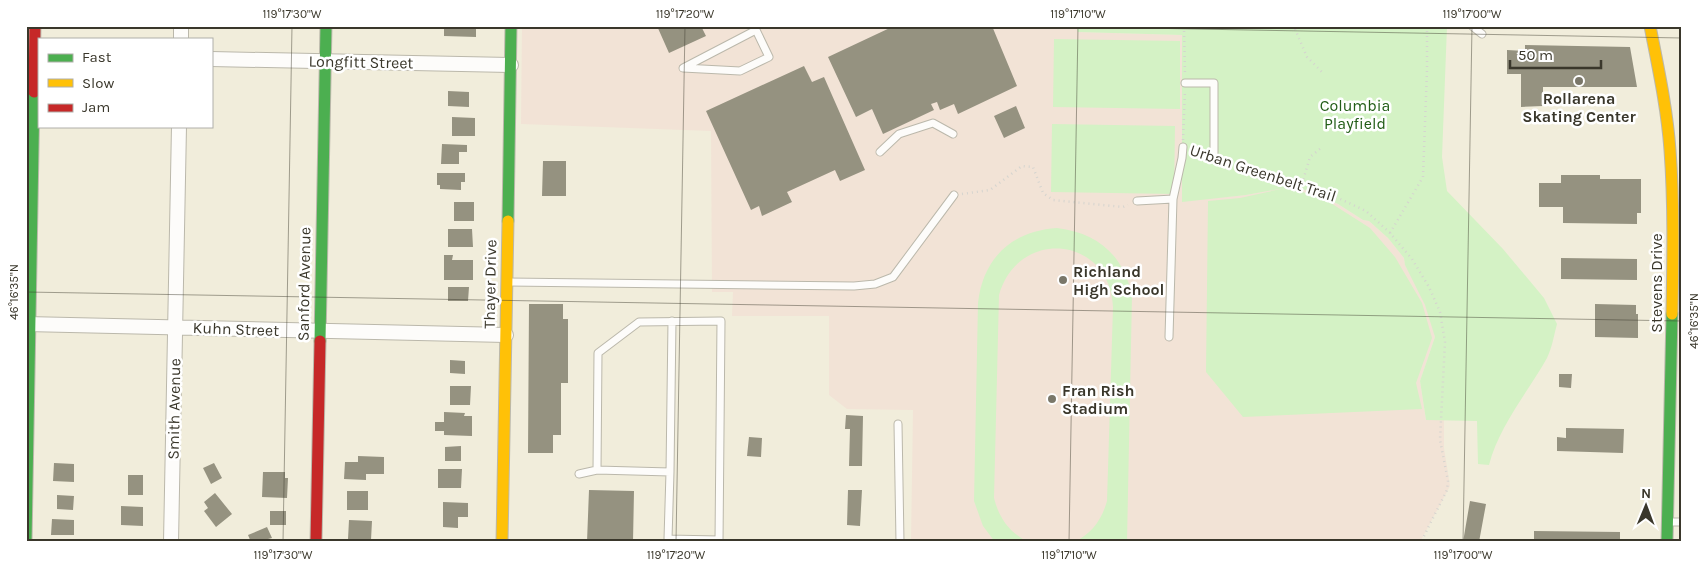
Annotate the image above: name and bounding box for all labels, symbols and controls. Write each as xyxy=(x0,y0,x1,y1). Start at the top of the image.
text: 119°17'30"W xyxy=(263,7,322,21)
text: 119°17'20"W xyxy=(656,7,715,21)
text: 119°17'10"W xyxy=(1050,7,1106,21)
text: 119°17'00"W xyxy=(1443,7,1502,21)
legend xyxy=(38,38,212,128)
scale bar xyxy=(1510,38,1602,70)
text: 50 m xyxy=(1518,46,1553,64)
text: Fast xyxy=(82,48,112,66)
street label: Longfitt Street xyxy=(308,52,414,72)
text: Slow xyxy=(82,74,114,92)
marker: Rollarena Skating Center xyxy=(1573,75,1585,87)
place label: Rollarena Skating Center xyxy=(1522,89,1636,126)
park label: Columbia Playfield xyxy=(1320,96,1390,133)
text: Jam xyxy=(82,98,110,116)
street label: Urban Greenbelt Trail xyxy=(1187,140,1339,206)
street label: Sanford Avenue xyxy=(294,227,314,341)
street label: Stevens Drive xyxy=(1647,233,1666,333)
street label: Thayer Drive xyxy=(480,239,500,329)
place label: Richland High School xyxy=(1073,262,1165,299)
text: 46°16'35"N xyxy=(7,264,21,320)
marker: Richland High School xyxy=(1057,274,1069,286)
text: 46°16'35"N xyxy=(1687,293,1701,349)
street label: Kuhn Street xyxy=(192,318,280,340)
street label: Smith Avenue xyxy=(164,358,184,460)
place label: Fran Rish Stadium xyxy=(1062,381,1134,418)
marker: Fran Rish Stadium xyxy=(1046,393,1058,405)
north arrow xyxy=(1620,480,1670,530)
text: N xyxy=(1641,485,1651,502)
text: 119°17'30"W xyxy=(254,548,313,562)
text: 119°17'20"W xyxy=(647,548,706,562)
text: 119°17'10"W xyxy=(1041,548,1097,562)
text: 119°17'00"W xyxy=(1434,548,1493,562)

